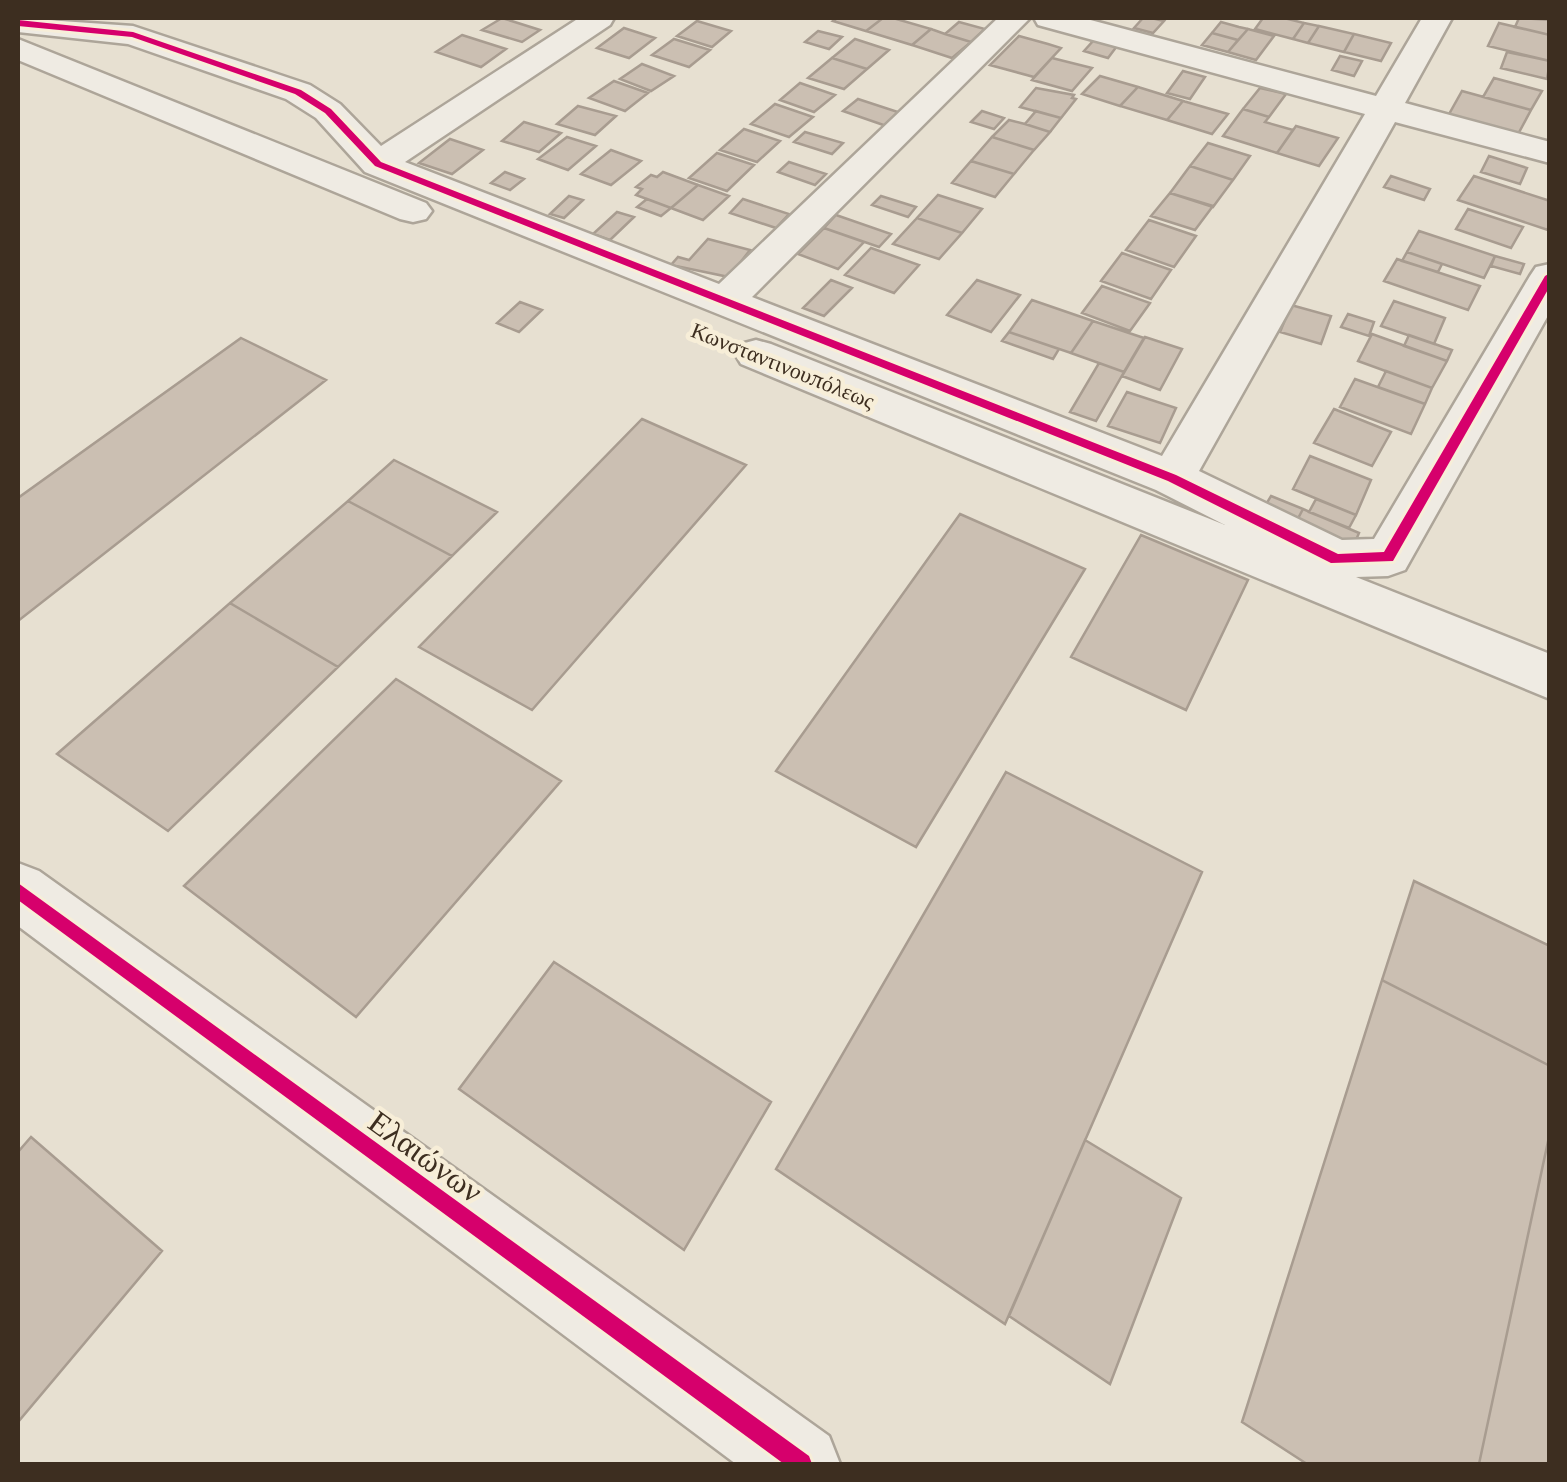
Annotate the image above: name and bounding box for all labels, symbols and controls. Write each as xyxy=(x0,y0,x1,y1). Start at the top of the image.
street label: Κωνσταντινουπόλεως xyxy=(687,315,879,415)
street label: Ελαιώνων xyxy=(361,1101,491,1211)

